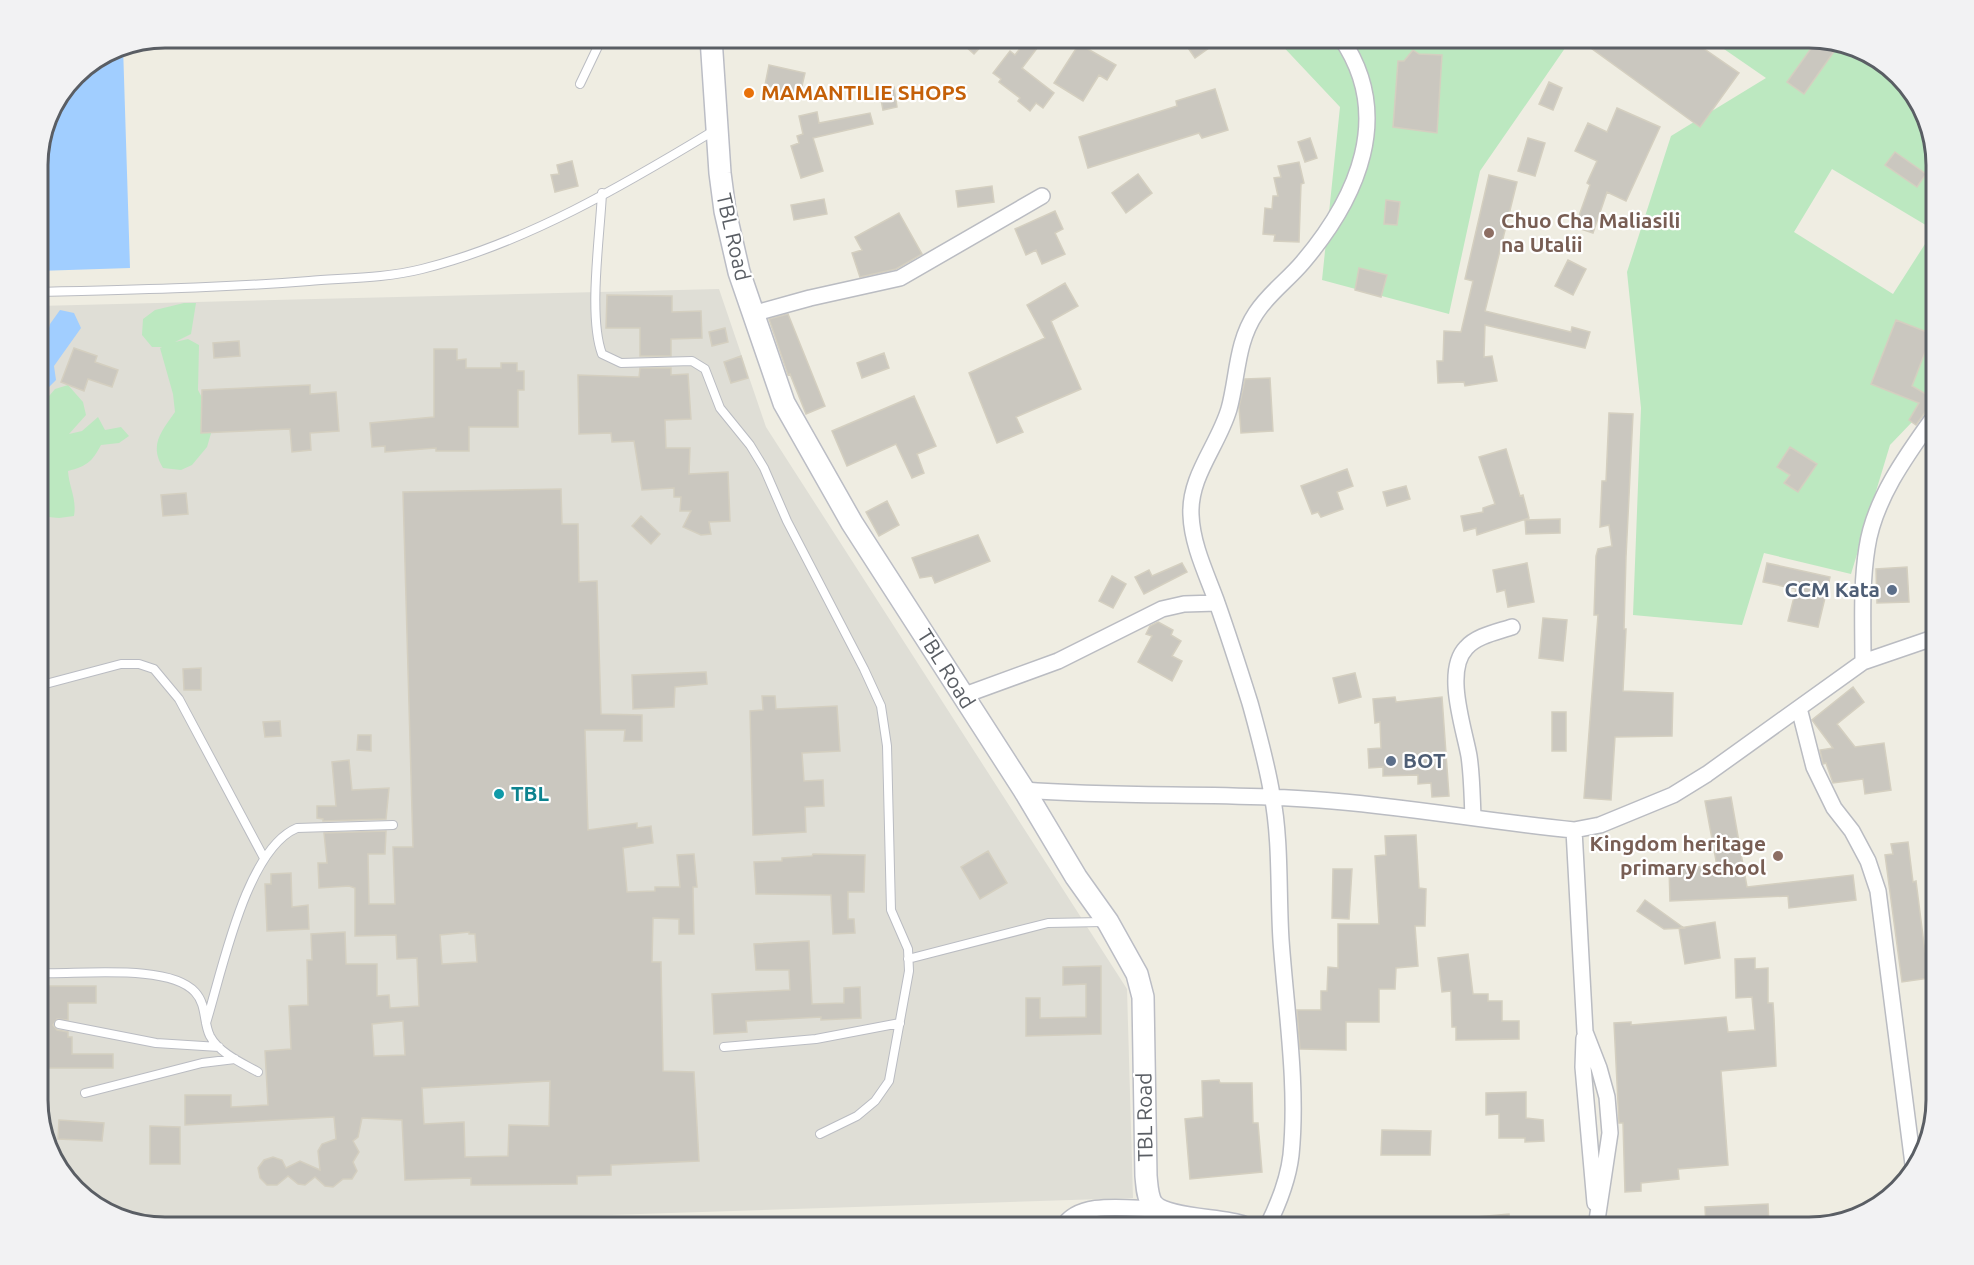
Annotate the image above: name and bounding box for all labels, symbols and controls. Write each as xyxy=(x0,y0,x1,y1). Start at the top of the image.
place label: MAMANTILIE SHOPS xyxy=(761,80,967,104)
marker: MAMANTILIE SHOPS xyxy=(742,86,756,100)
street label: TBL Road xyxy=(712,191,756,283)
place label: Chuo Cha Maliasili na Utalii xyxy=(1501,208,1680,256)
marker: Chuo Cha Maliasili na Utalii xyxy=(1482,226,1496,240)
place label: CCM Kata xyxy=(1785,577,1880,601)
marker: CCM Kata xyxy=(1885,583,1899,597)
street label: TBL Road xyxy=(913,624,981,713)
place label: BOT xyxy=(1403,748,1446,772)
marker: BOT xyxy=(1384,754,1398,768)
place label: TBL xyxy=(511,781,550,805)
marker: TBL xyxy=(492,787,506,801)
place label: Kingdom heritage primary school xyxy=(1590,831,1766,879)
marker: Kingdom heritage primary school xyxy=(1771,849,1785,863)
street label: TBL Road xyxy=(1131,1072,1157,1162)

